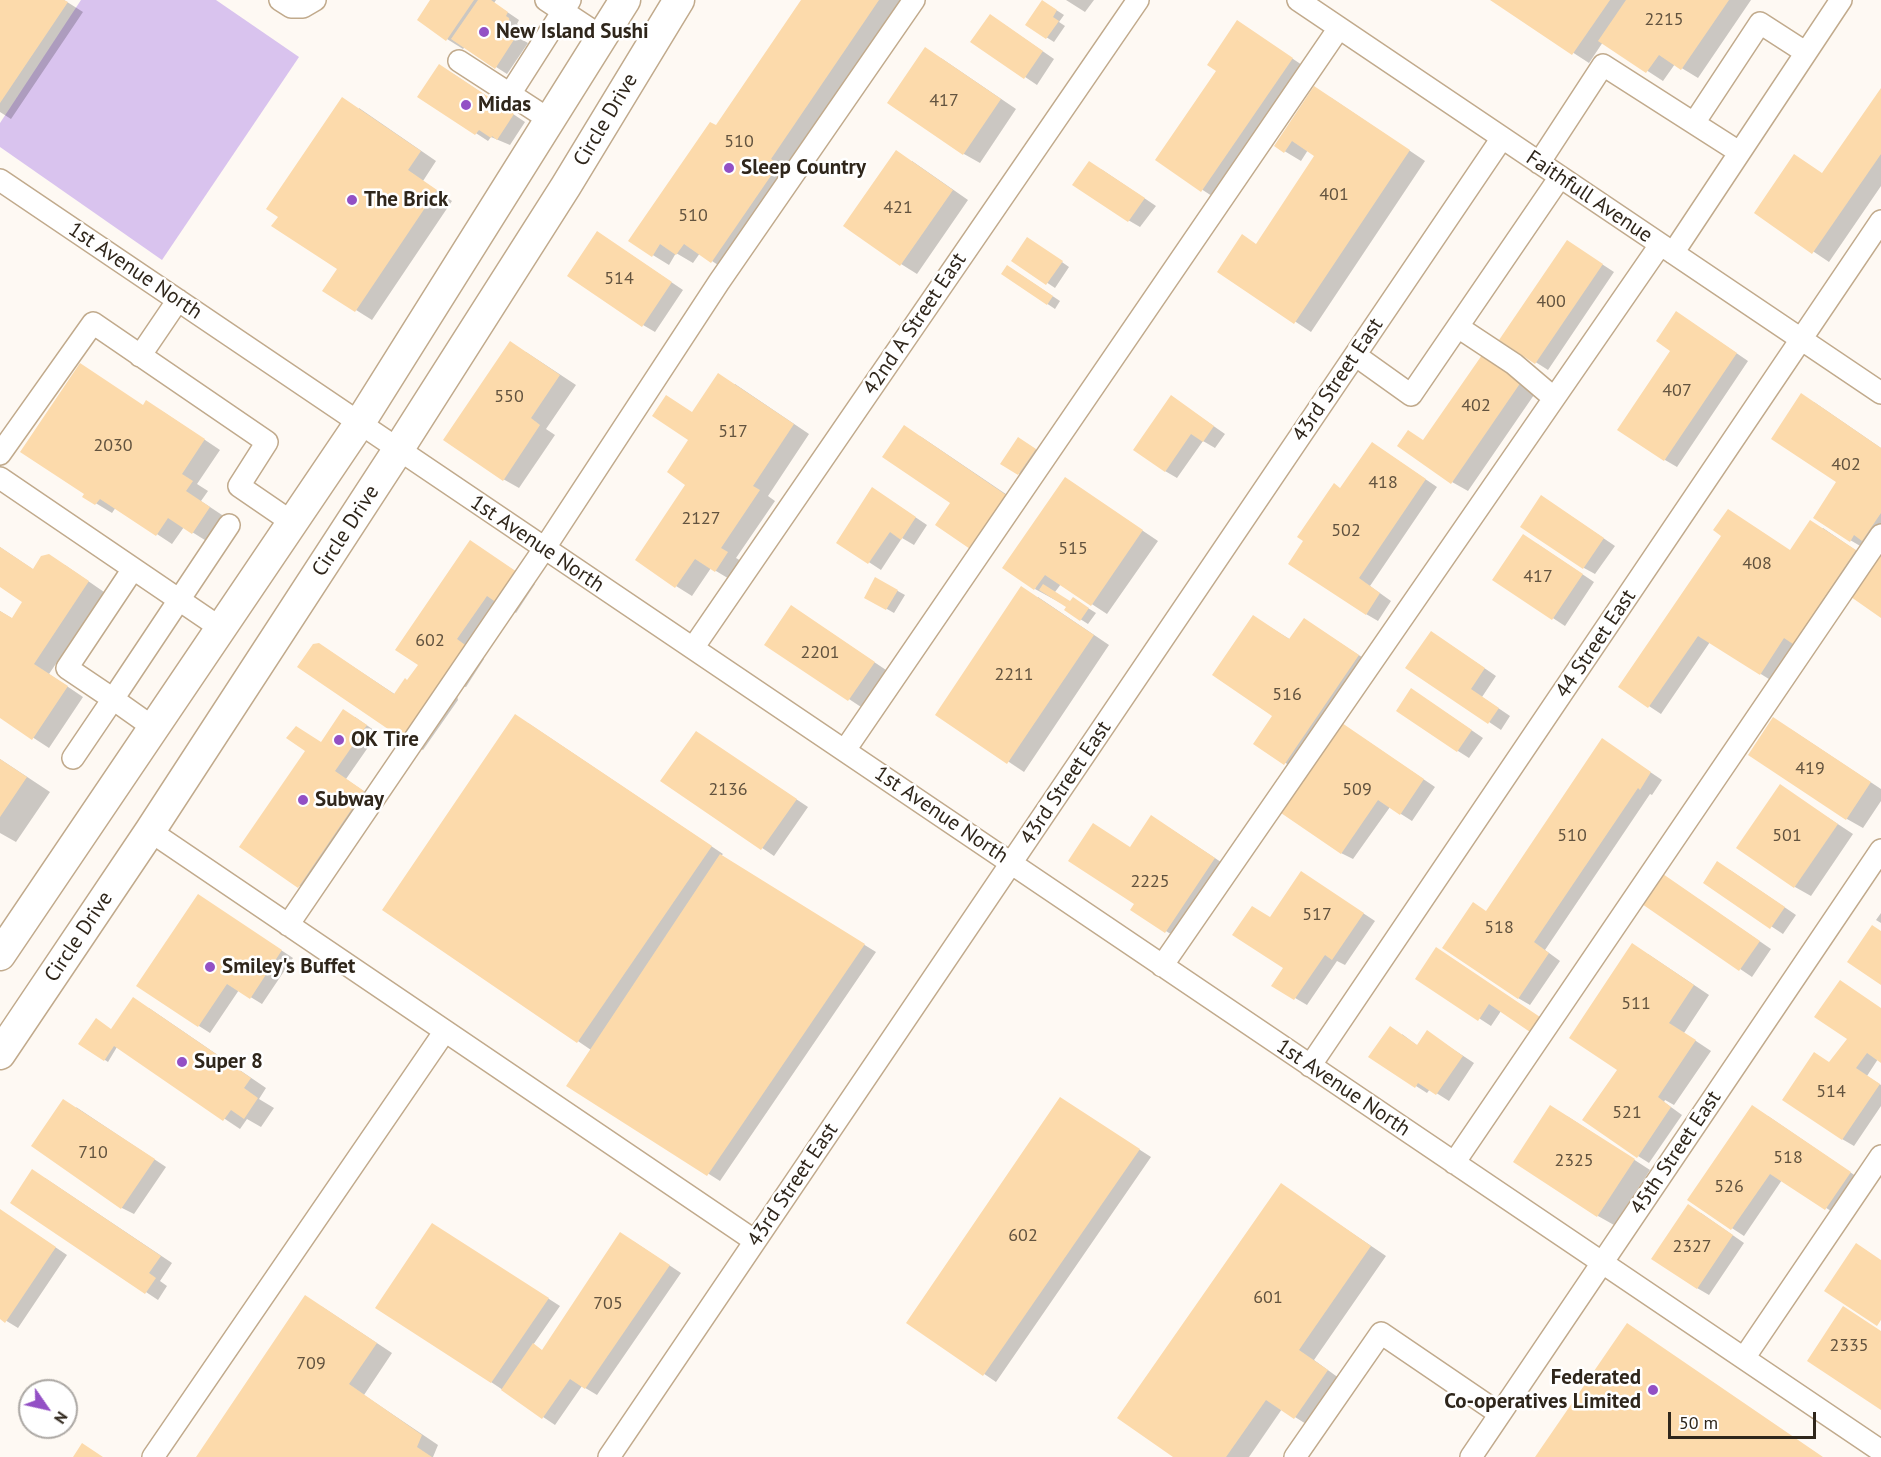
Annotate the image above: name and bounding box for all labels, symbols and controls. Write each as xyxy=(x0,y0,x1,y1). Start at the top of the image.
house number: 2215 xyxy=(1644,9,1684,31)
place label: New Island Sushi xyxy=(496,19,649,45)
marker: New Island Sushi xyxy=(477,25,491,39)
street label: Circle Drive xyxy=(568,69,644,171)
house number: 417 xyxy=(929,90,959,112)
place label: Midas xyxy=(478,92,531,118)
marker: Midas xyxy=(459,98,473,112)
house number: 510 xyxy=(724,131,754,153)
street label: Faithfull Avenue xyxy=(1521,145,1657,249)
place label: Sleep Country xyxy=(741,155,866,181)
marker: Sleep Country xyxy=(722,161,736,175)
house number: 401 xyxy=(1319,184,1349,206)
place label: The Brick xyxy=(364,187,448,213)
marker: The Brick xyxy=(345,193,359,207)
house number: 421 xyxy=(883,197,913,219)
house number: 510 xyxy=(678,205,708,227)
street label: 1st Avenue North xyxy=(63,217,207,325)
street label: 42nd A Street East xyxy=(858,248,972,400)
house number: 514 xyxy=(604,268,634,290)
house number: 400 xyxy=(1536,291,1566,313)
street label: 43rd Street East xyxy=(1287,313,1389,447)
house number: 407 xyxy=(1662,380,1692,402)
house number: 550 xyxy=(494,386,524,408)
house number: 402 xyxy=(1461,395,1491,417)
house number: 517 xyxy=(718,421,748,443)
house number: 2030 xyxy=(93,435,133,457)
house number: 402 xyxy=(1831,454,1861,476)
house number: 418 xyxy=(1368,472,1398,494)
street label: Circle Drive xyxy=(307,481,385,581)
street label: 1st Avenue North xyxy=(465,490,609,598)
house number: 2127 xyxy=(681,508,721,530)
house number: 502 xyxy=(1331,520,1361,542)
house number: 515 xyxy=(1058,538,1088,560)
house number: 408 xyxy=(1742,553,1772,575)
house number: 417 xyxy=(1523,566,1553,588)
street label: 44 Street East xyxy=(1551,585,1641,703)
house number: 602 xyxy=(415,630,445,652)
house number: 2201 xyxy=(800,642,840,664)
house number: 2211 xyxy=(994,664,1034,686)
house number: 516 xyxy=(1272,684,1302,706)
street label: 43rd Street East xyxy=(1015,716,1117,850)
place label: OK Tire xyxy=(351,727,419,753)
marker: OK Tire xyxy=(332,733,346,747)
house number: 419 xyxy=(1795,758,1825,780)
street label: 1st Avenue North xyxy=(869,761,1013,869)
house number: 2136 xyxy=(708,779,748,801)
house number: 509 xyxy=(1342,779,1372,801)
place label: Subway xyxy=(315,787,384,813)
marker: Subway xyxy=(296,793,310,807)
house number: 510 xyxy=(1557,825,1587,847)
house number: 501 xyxy=(1772,825,1802,847)
house number: 2225 xyxy=(1130,871,1170,893)
street label: Circle Drive xyxy=(40,887,118,987)
house number: 517 xyxy=(1302,904,1332,926)
house number: 518 xyxy=(1484,917,1514,939)
place label: Smiley's Buffet xyxy=(222,954,355,980)
marker: Smiley's Buffet xyxy=(203,960,217,974)
house number: 511 xyxy=(1621,993,1651,1015)
street label: 1st Avenue North xyxy=(1271,1034,1415,1142)
place label: Super 8 xyxy=(194,1049,263,1075)
marker: Super 8 xyxy=(175,1055,189,1069)
house number: 514 xyxy=(1816,1081,1846,1103)
street label: 45th Street East xyxy=(1625,1086,1727,1220)
house number: 521 xyxy=(1612,1102,1642,1124)
street label: 43rd Street East xyxy=(742,1118,844,1252)
house number: 710 xyxy=(78,1142,108,1164)
house number: 518 xyxy=(1773,1147,1803,1169)
house number: 2325 xyxy=(1554,1150,1594,1172)
house number: 526 xyxy=(1714,1176,1744,1198)
house number: 602 xyxy=(1008,1225,1038,1247)
house number: 2327 xyxy=(1672,1236,1712,1258)
house number: 601 xyxy=(1253,1287,1283,1309)
house number: 705 xyxy=(593,1293,623,1315)
house number: 2335 xyxy=(1829,1335,1869,1357)
house number: 709 xyxy=(296,1353,326,1375)
place label: Federated Co-operatives Limited xyxy=(1444,1365,1641,1415)
north arrow xyxy=(18,1379,78,1439)
marker: Federated Co-operatives Limited xyxy=(1646,1383,1660,1397)
scale bar xyxy=(1671,1400,1820,1438)
text: N xyxy=(50,1408,72,1428)
text: 50 m xyxy=(1679,1411,1718,1434)

